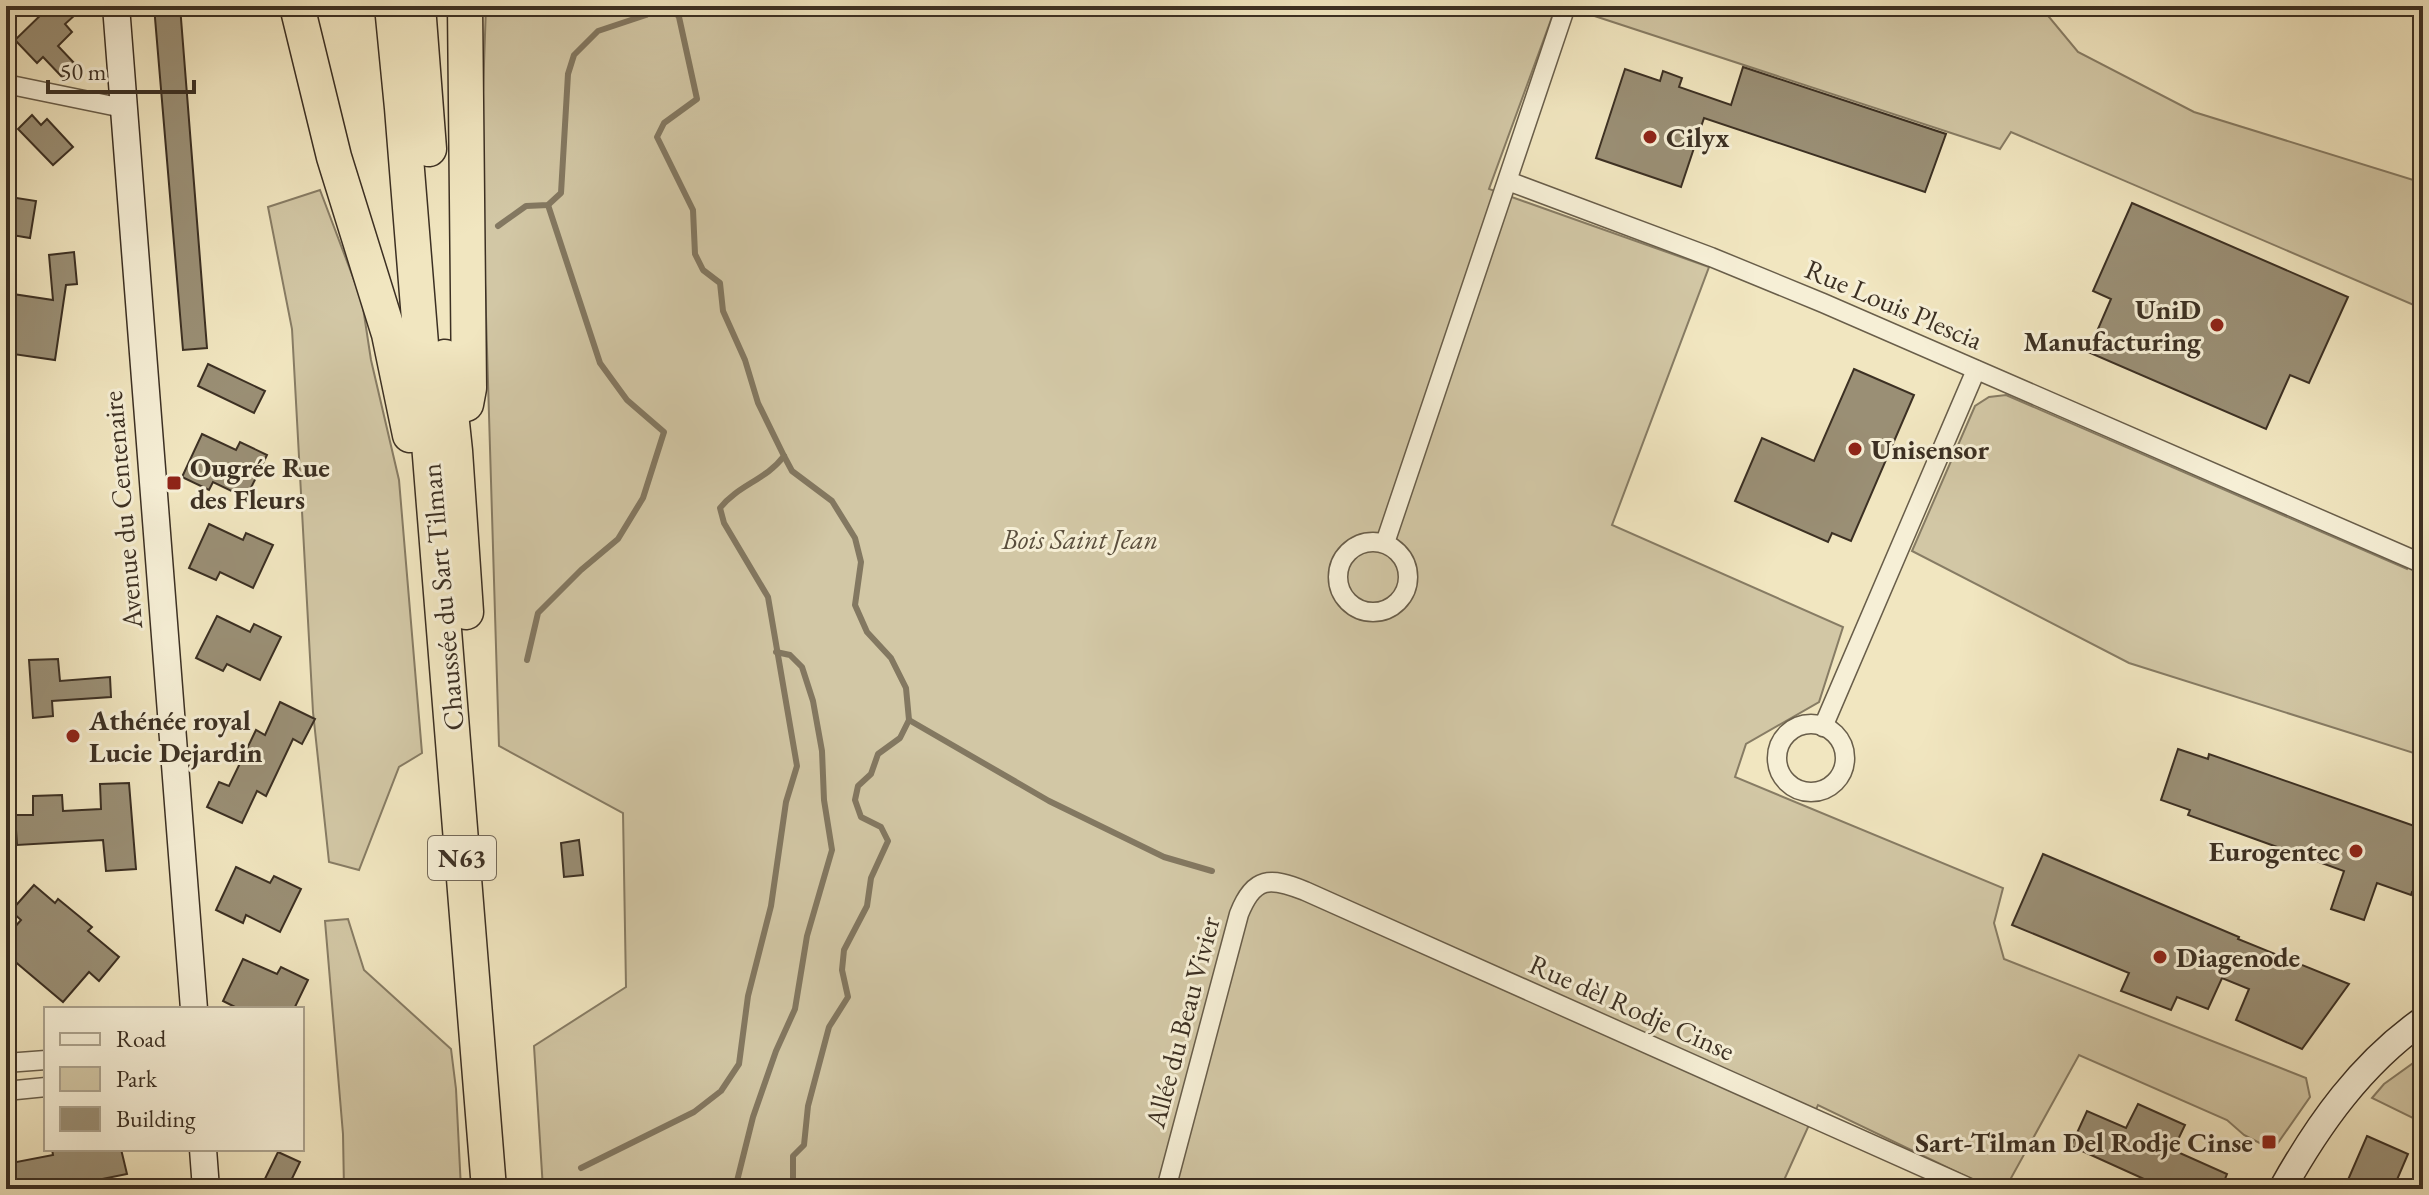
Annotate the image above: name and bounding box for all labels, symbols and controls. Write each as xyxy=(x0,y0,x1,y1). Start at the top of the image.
scale bar xyxy=(48,44,194,94)
text: 50 m xyxy=(60,56,107,87)
place label: Cilyx xyxy=(1666,119,1729,155)
marker: Cilyx xyxy=(1641,128,1659,146)
street label: Rue Louis Plescia xyxy=(1800,250,1989,358)
place label: UniD Manufacturing xyxy=(2023,291,2202,359)
marker: UniD Manufacturing xyxy=(2208,316,2226,334)
street label: Avenue du Centenaire xyxy=(94,389,150,632)
place label: Unisensor xyxy=(1871,431,1989,467)
marker: Unisensor xyxy=(1846,440,1864,458)
place label: Ougrée Rue des Fleurs xyxy=(190,449,330,517)
street label: Chaussée du Sart Tilman xyxy=(412,462,472,732)
marker: Ougrée Rue des Fleurs xyxy=(165,474,183,492)
park label: Bois Saint Jean xyxy=(1001,521,1158,557)
place label: Athénée royal Lucie Dejardin xyxy=(88,702,263,770)
marker: Athénée royal Lucie Dejardin xyxy=(64,727,82,745)
place label: Eurogentec xyxy=(2209,833,2340,869)
road number: N63 xyxy=(428,836,496,880)
marker: Eurogentec xyxy=(2347,842,2365,860)
street label: Allée du Beau Vivier xyxy=(1136,911,1228,1133)
place label: Diagenode xyxy=(2176,939,2300,975)
street label: Rue dèl Rodje Cinse xyxy=(1524,946,1740,1068)
marker: Diagenode xyxy=(2151,948,2169,966)
legend xyxy=(44,1007,304,1151)
text: Road xyxy=(116,1023,167,1054)
text: Park xyxy=(116,1063,158,1094)
text: Building xyxy=(116,1103,196,1134)
place label: Sart-Tilman Del Rodje Cinse xyxy=(1915,1124,2253,1160)
marker: Sart-Tilman Del Rodje Cinse xyxy=(2260,1133,2278,1151)

